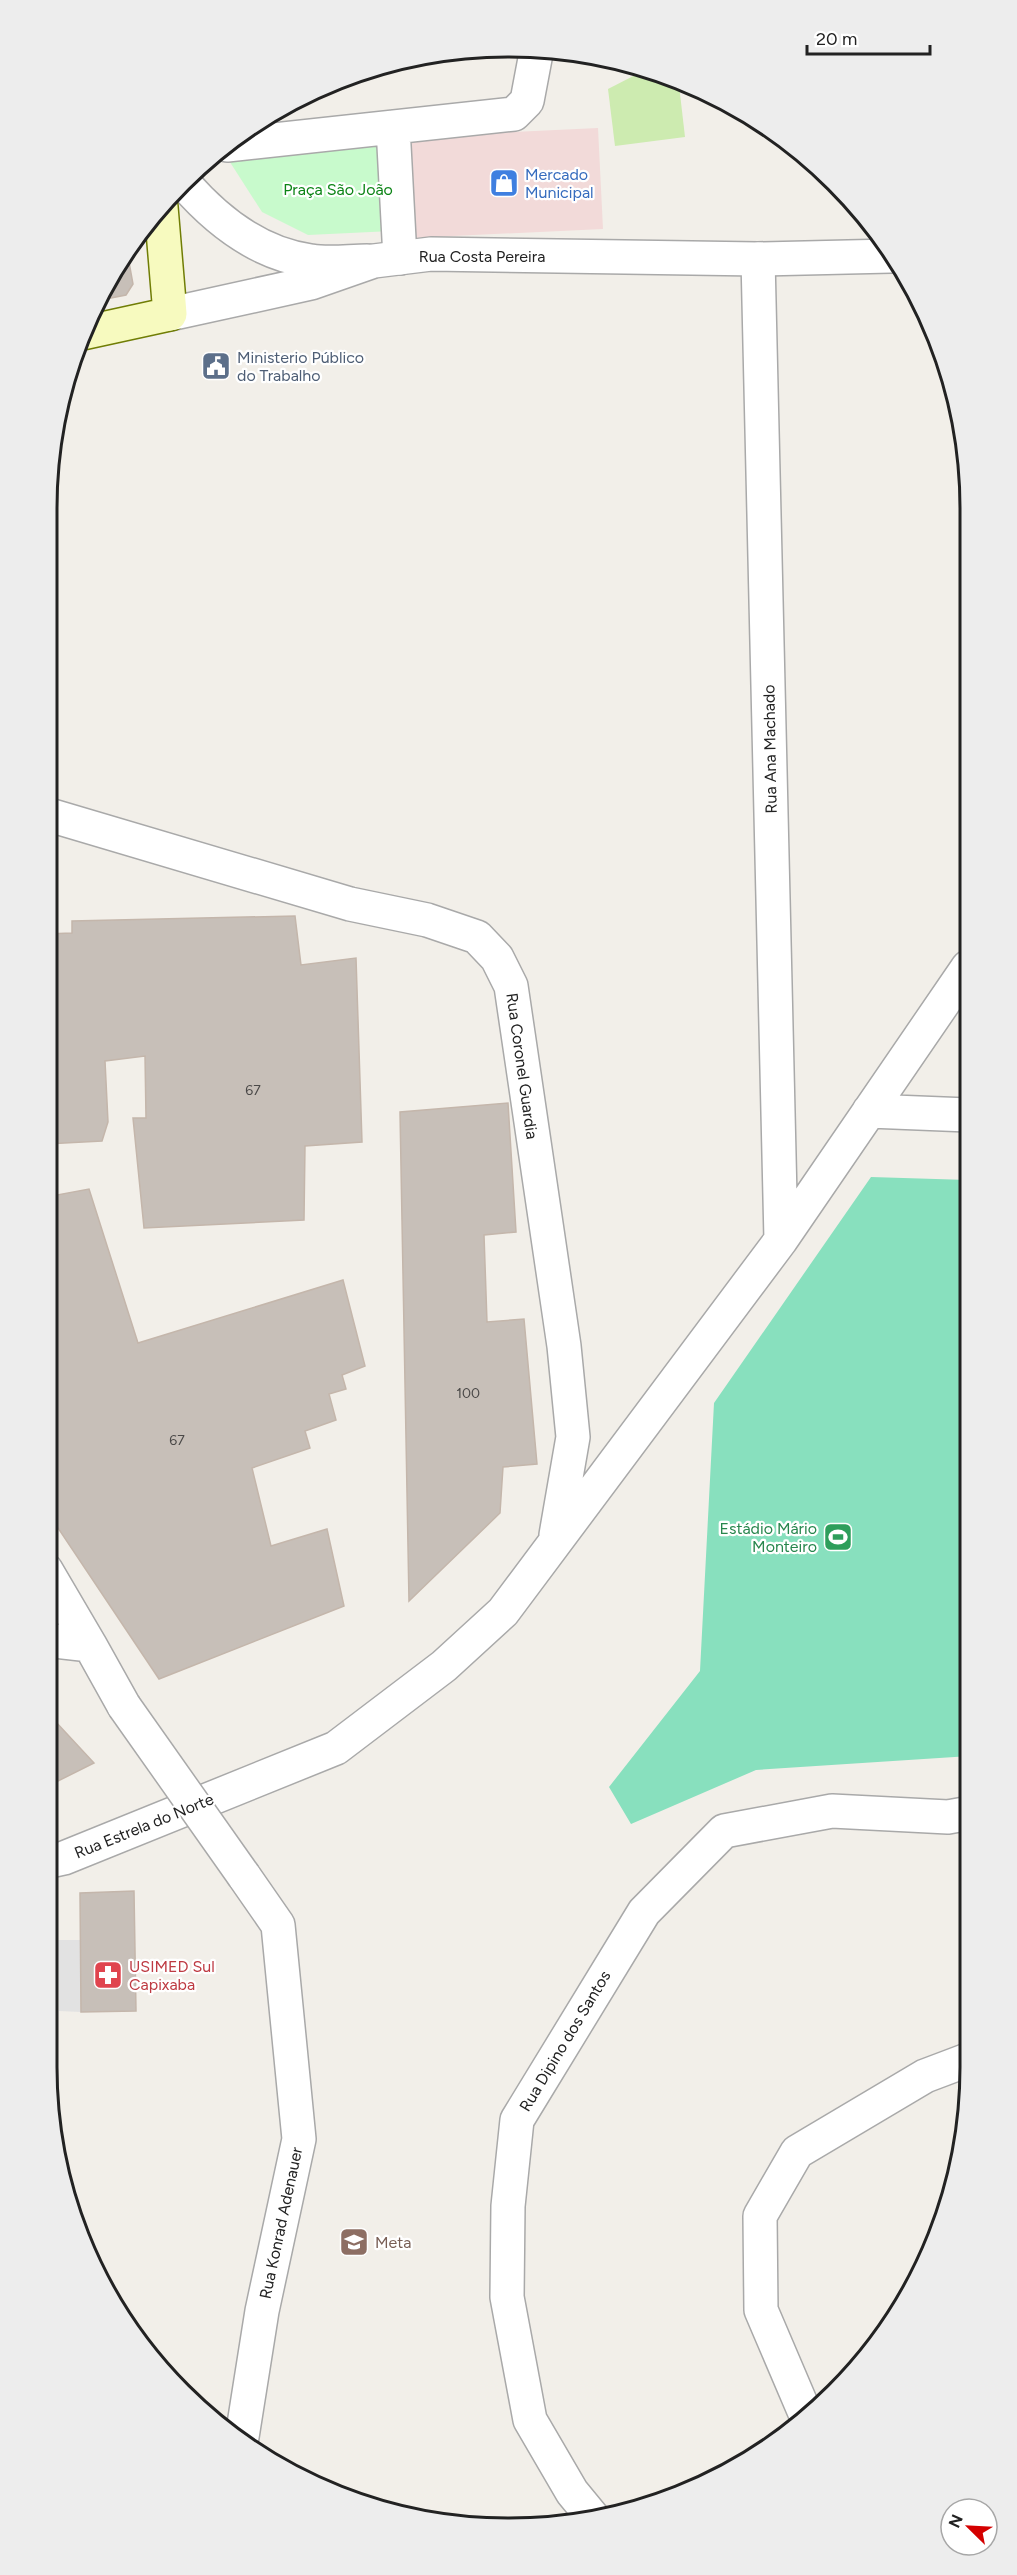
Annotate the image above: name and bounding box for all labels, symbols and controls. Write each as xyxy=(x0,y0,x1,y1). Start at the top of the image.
scale bar xyxy=(807,18,930,56)
text: 20 m xyxy=(816,28,857,50)
place label: Mercado Municipal xyxy=(525,165,594,202)
shop icon: Mercado Municipal xyxy=(488,167,520,199)
park label: Praça São João xyxy=(283,180,393,199)
street label: Rua Costa Pereira xyxy=(419,247,545,266)
place label: Ministerio Público do Trabalho xyxy=(237,348,364,385)
public building icon: Ministerio Público do Trabalho xyxy=(200,350,232,382)
street label: Rua Ana Machado xyxy=(759,684,781,814)
street label: Rua Coronel Guardia xyxy=(502,992,542,1140)
house number: 67 xyxy=(245,1082,261,1099)
house number: 100 xyxy=(456,1385,480,1402)
house number: 67 xyxy=(169,1432,185,1449)
place label: Estádio Mário Monteiro xyxy=(720,1519,817,1556)
sports icon: Estádio Mário Monteiro xyxy=(822,1521,854,1553)
street label: Rua Estrela do Norte xyxy=(72,1789,217,1863)
place label: USIMED Sul Capixaba xyxy=(129,1957,215,1994)
pharmacy icon: USIMED Sul Capixaba xyxy=(92,1959,124,1991)
street label: Rua Dipino dos Santos xyxy=(515,1967,615,2115)
street label: Rua Konrad Adenauer xyxy=(256,2145,307,2301)
school or university icon: Meta xyxy=(338,2226,370,2258)
place label: Meta xyxy=(375,2233,411,2252)
north arrow xyxy=(939,2497,999,2557)
text: N xyxy=(945,2512,967,2531)

